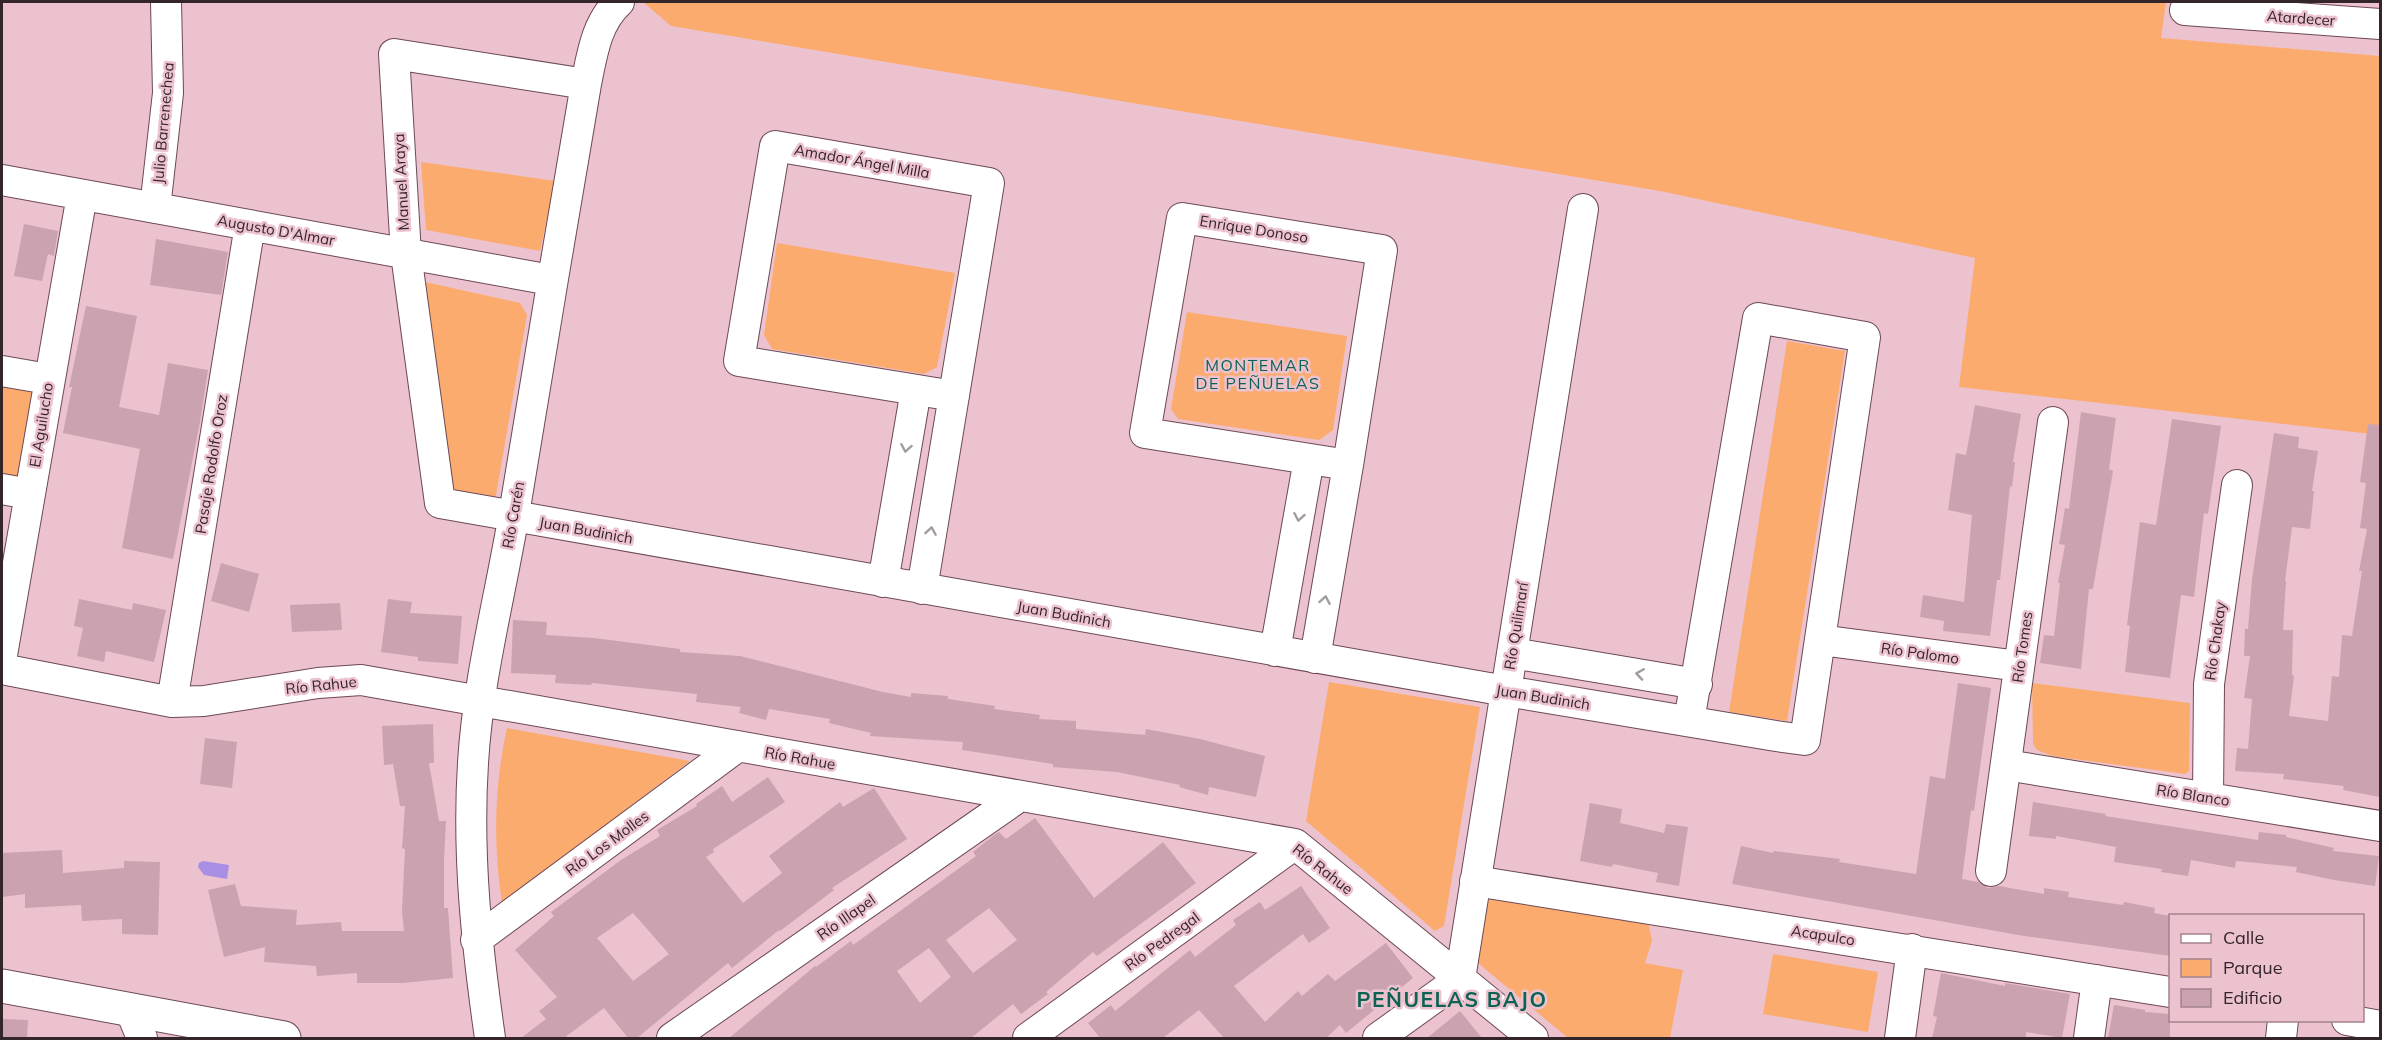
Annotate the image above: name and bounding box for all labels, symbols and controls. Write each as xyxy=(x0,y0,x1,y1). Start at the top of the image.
street label: Atardecer xyxy=(2266,6,2336,30)
street label: Julio Barrenechea xyxy=(148,62,178,184)
street label: Manuel Araya xyxy=(389,133,413,231)
street label: Amador Ángel Milla xyxy=(793,140,931,182)
street label: Augusto D'Almar xyxy=(216,210,337,250)
street label: Enrique Donoso xyxy=(1198,211,1310,247)
district label: MONTEMAR DE PEÑUELAS xyxy=(1196,355,1320,393)
street label: El Aguilucho xyxy=(25,381,57,469)
street label: Pasaje Rodolfo Oroz xyxy=(191,393,231,535)
one-way arrow xyxy=(901,443,913,453)
street label: Río Carén xyxy=(498,480,528,550)
one-way arrow xyxy=(1293,511,1306,521)
street label: Juan Budinich xyxy=(537,512,635,548)
one-way arrow xyxy=(925,526,937,536)
street label: Río Quilimarí xyxy=(1500,579,1533,671)
street label: Juan Budinich xyxy=(1015,596,1113,632)
one-way arrow xyxy=(1318,596,1331,606)
street label: Río Chakay xyxy=(2200,601,2230,681)
street label: Río Tomes xyxy=(2008,610,2036,684)
street label: Río Palomo xyxy=(1880,638,1960,668)
one-way arrow xyxy=(1635,668,1645,681)
street label: Río Rahue xyxy=(285,672,357,698)
street label: Juan Budinich xyxy=(1494,680,1592,714)
street label: Río Rahue xyxy=(763,742,837,774)
street label: Río Blanco xyxy=(2155,780,2231,810)
street label: Río Los Molles xyxy=(562,806,652,880)
street label: Río Rahue xyxy=(1289,840,1357,898)
street label: Río Illapel xyxy=(813,890,879,944)
street label: Río Pedregal xyxy=(1121,907,1203,975)
legend xyxy=(2169,914,2364,1022)
street label: Acapulco xyxy=(1790,921,1856,949)
text: Calle xyxy=(2223,926,2264,949)
text: Parque xyxy=(2223,956,2282,979)
district label: PEÑUELAS BAJO xyxy=(1357,986,1547,1012)
text: Edificio xyxy=(2223,986,2282,1009)

